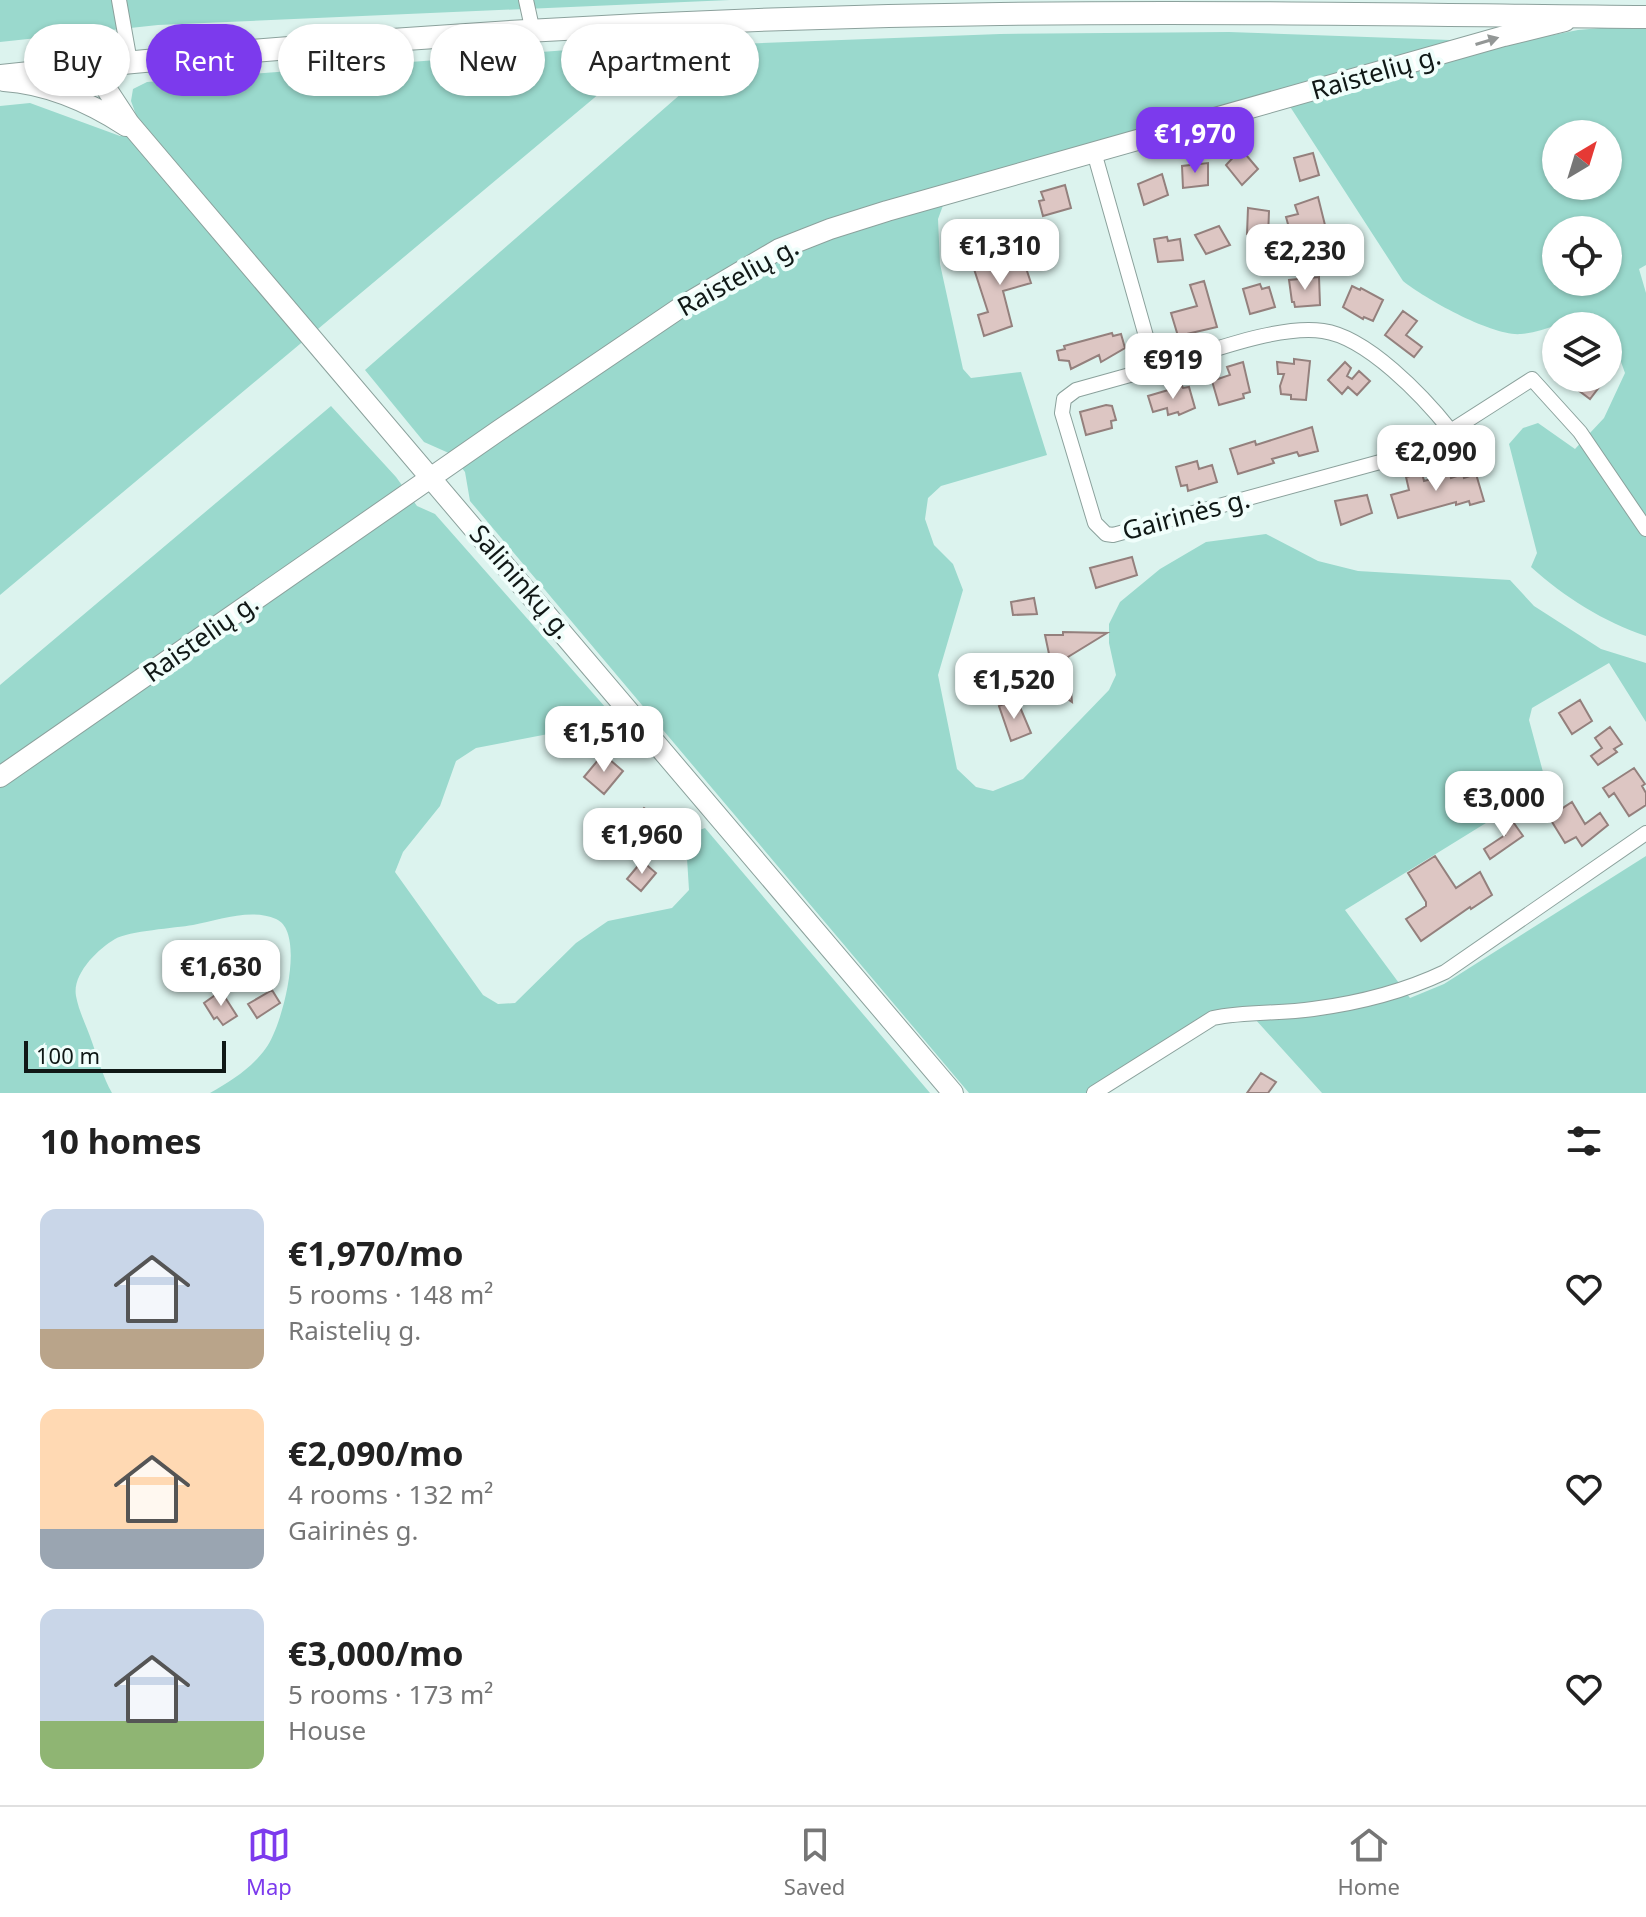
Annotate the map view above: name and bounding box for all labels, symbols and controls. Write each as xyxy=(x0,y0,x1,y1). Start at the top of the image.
chip: Buy xyxy=(24,24,130,96)
chip: Rent xyxy=(146,24,262,96)
chip: Filters xyxy=(278,24,414,96)
chip: New xyxy=(430,24,545,96)
chip: Apartment xyxy=(561,24,759,96)
one-way arrow xyxy=(1475,34,1499,47)
street label: Raistelių g. xyxy=(1307,36,1445,108)
pin: €1,970 xyxy=(1130,107,1260,175)
text: €1,970 xyxy=(1154,115,1236,151)
north arrow xyxy=(1542,120,1622,200)
map controls xyxy=(1542,120,1622,392)
button: locate xyxy=(1542,216,1622,296)
pin: €1,310 xyxy=(935,219,1065,287)
pin: €2,230 xyxy=(1240,224,1370,292)
text: €1,310 xyxy=(959,227,1041,263)
street label: Raistelių g. xyxy=(671,228,804,324)
text: €2,230 xyxy=(1264,232,1346,268)
button: layers xyxy=(1542,312,1622,392)
pin: €919 xyxy=(1126,333,1220,401)
text: €919 xyxy=(1143,341,1203,377)
pin: €2,090 xyxy=(1371,425,1501,493)
text: €2,090 xyxy=(1395,433,1477,469)
street label: Gairinės g. xyxy=(1118,480,1253,548)
street label: Salininkų g. xyxy=(462,516,582,646)
street label: Raistelių g. xyxy=(136,584,265,690)
pin: €1,520 xyxy=(949,653,1079,721)
text: €1,520 xyxy=(973,661,1055,697)
pin: €1,510 xyxy=(539,706,669,774)
text: €1,510 xyxy=(563,714,645,750)
pin: €3,000 xyxy=(1439,771,1569,839)
text: €3,000 xyxy=(1463,779,1545,815)
pin: €1,960 xyxy=(577,808,707,876)
text: €1,960 xyxy=(601,816,683,852)
pin: €1,630 xyxy=(156,940,286,1008)
text: €1,630 xyxy=(180,948,262,984)
scale bar xyxy=(24,1037,226,1073)
text: 100 m xyxy=(36,1040,100,1070)
text: 10 homes xyxy=(40,1118,202,1164)
icon: filters xyxy=(1562,1119,1606,1163)
text: €1,970/mo xyxy=(288,1230,463,1276)
icon: home xyxy=(104,1241,200,1337)
icon: heart xyxy=(1562,1267,1606,1311)
text: 5 rooms · 148 m² xyxy=(288,1276,493,1312)
text: Raistelių g. xyxy=(288,1312,421,1348)
text: €2,090/mo xyxy=(288,1430,463,1476)
icon: home xyxy=(104,1441,200,1537)
icon: heart xyxy=(1562,1467,1606,1511)
text: 4 rooms · 132 m² xyxy=(288,1476,493,1512)
text: Gairinės g. xyxy=(288,1512,419,1548)
text: €3,000/mo xyxy=(288,1630,463,1676)
icon: home xyxy=(104,1641,200,1737)
icon: heart xyxy=(1562,1667,1606,1711)
text: 5 rooms · 173 m² xyxy=(288,1676,493,1712)
text: House xyxy=(288,1712,366,1748)
tab: Map xyxy=(246,1823,292,1901)
tab: Saved xyxy=(784,1823,845,1901)
tab: Home xyxy=(1337,1823,1400,1901)

